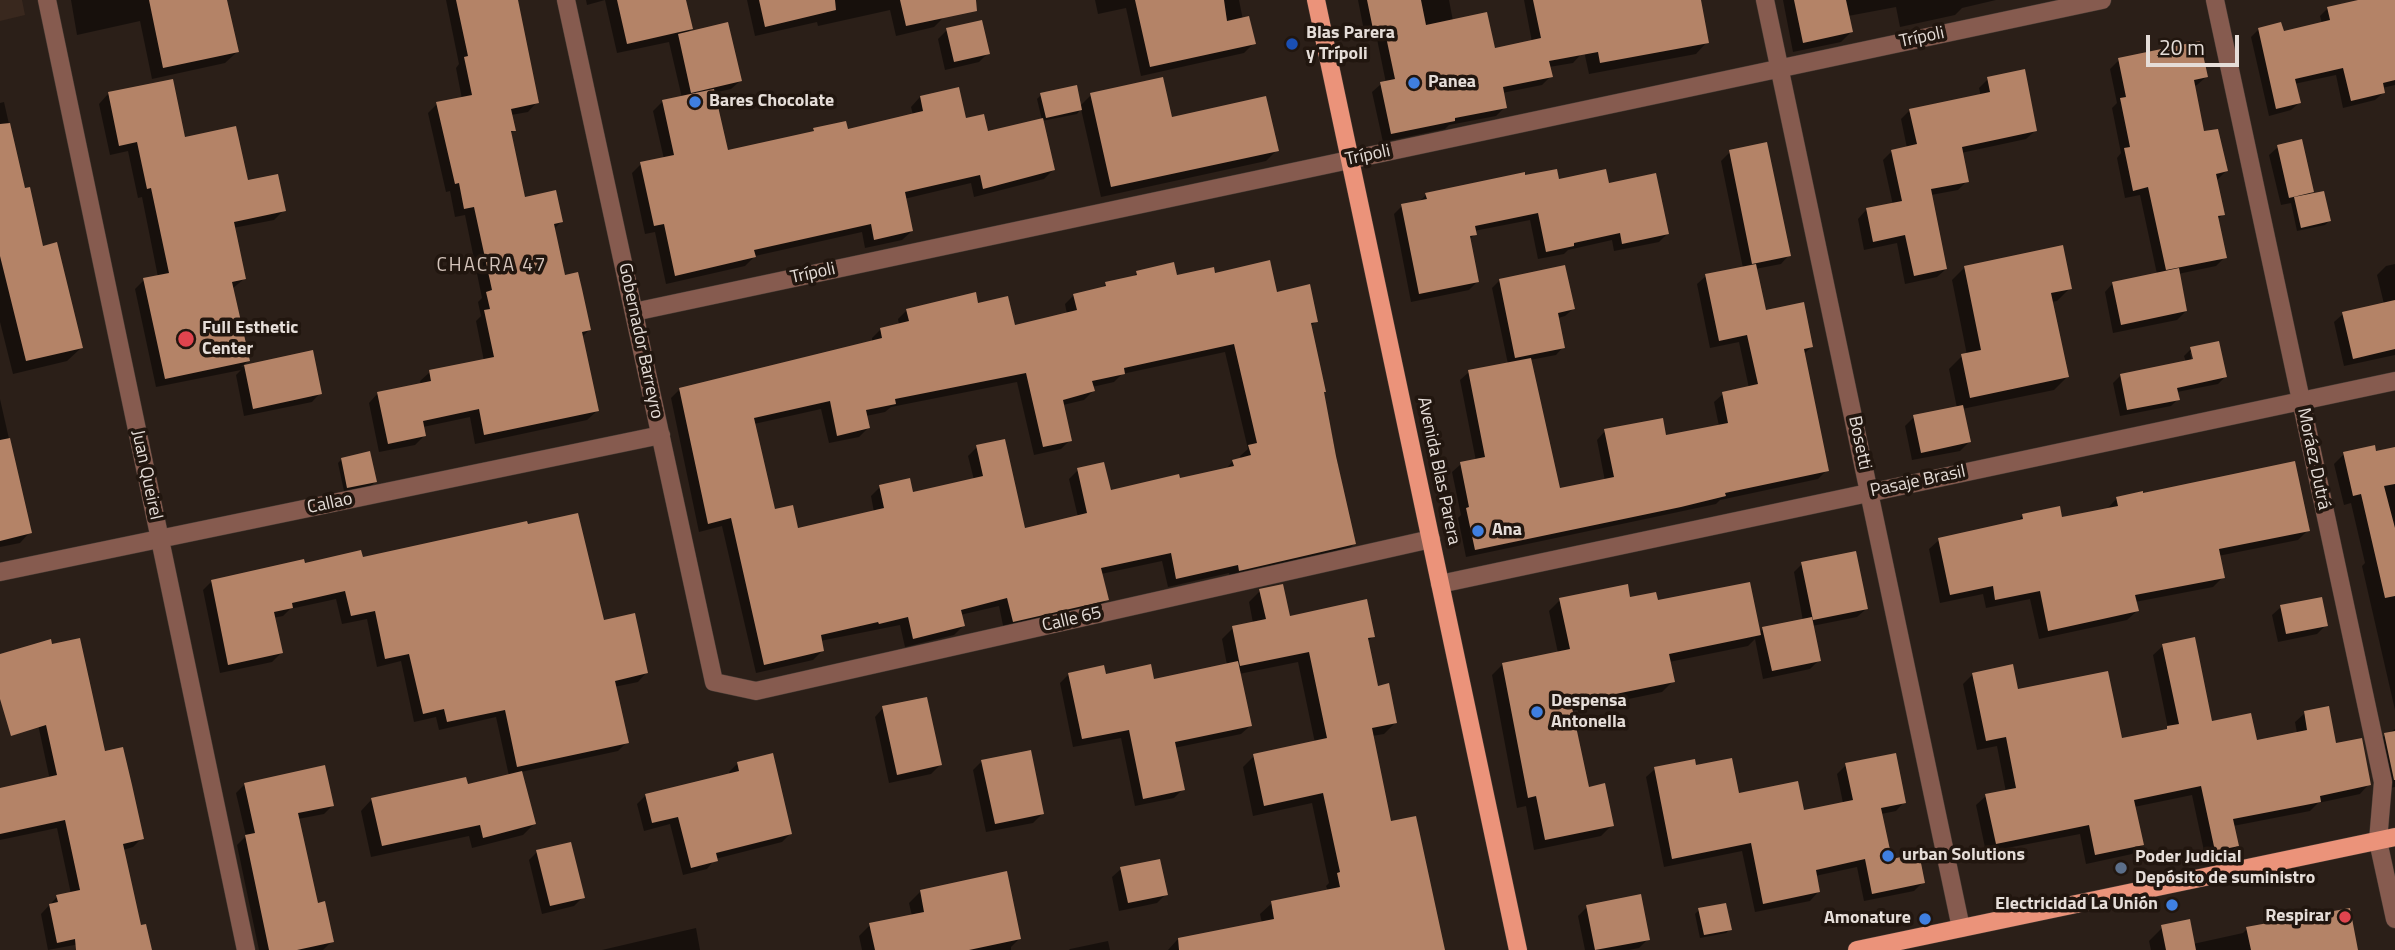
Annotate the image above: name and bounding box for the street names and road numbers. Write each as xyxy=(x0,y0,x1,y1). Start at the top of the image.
street label: Trípoli xyxy=(1898,23,1946,53)
street label: Trípoli xyxy=(1344,141,1392,171)
street label: Trípoli xyxy=(789,259,837,289)
street label: Gobernador Barreyro xyxy=(613,261,667,421)
street label: Avenida Blas Parera xyxy=(1412,395,1464,547)
street label: Moráez Dutrá xyxy=(2292,406,2334,512)
street label: Bosetti xyxy=(1843,414,1875,472)
street label: Juan Queirel xyxy=(126,428,166,522)
street label: Pasaje Brasil xyxy=(1868,461,1968,503)
street label: Callao xyxy=(305,489,355,519)
street label: Calle 65 xyxy=(1040,603,1104,637)

